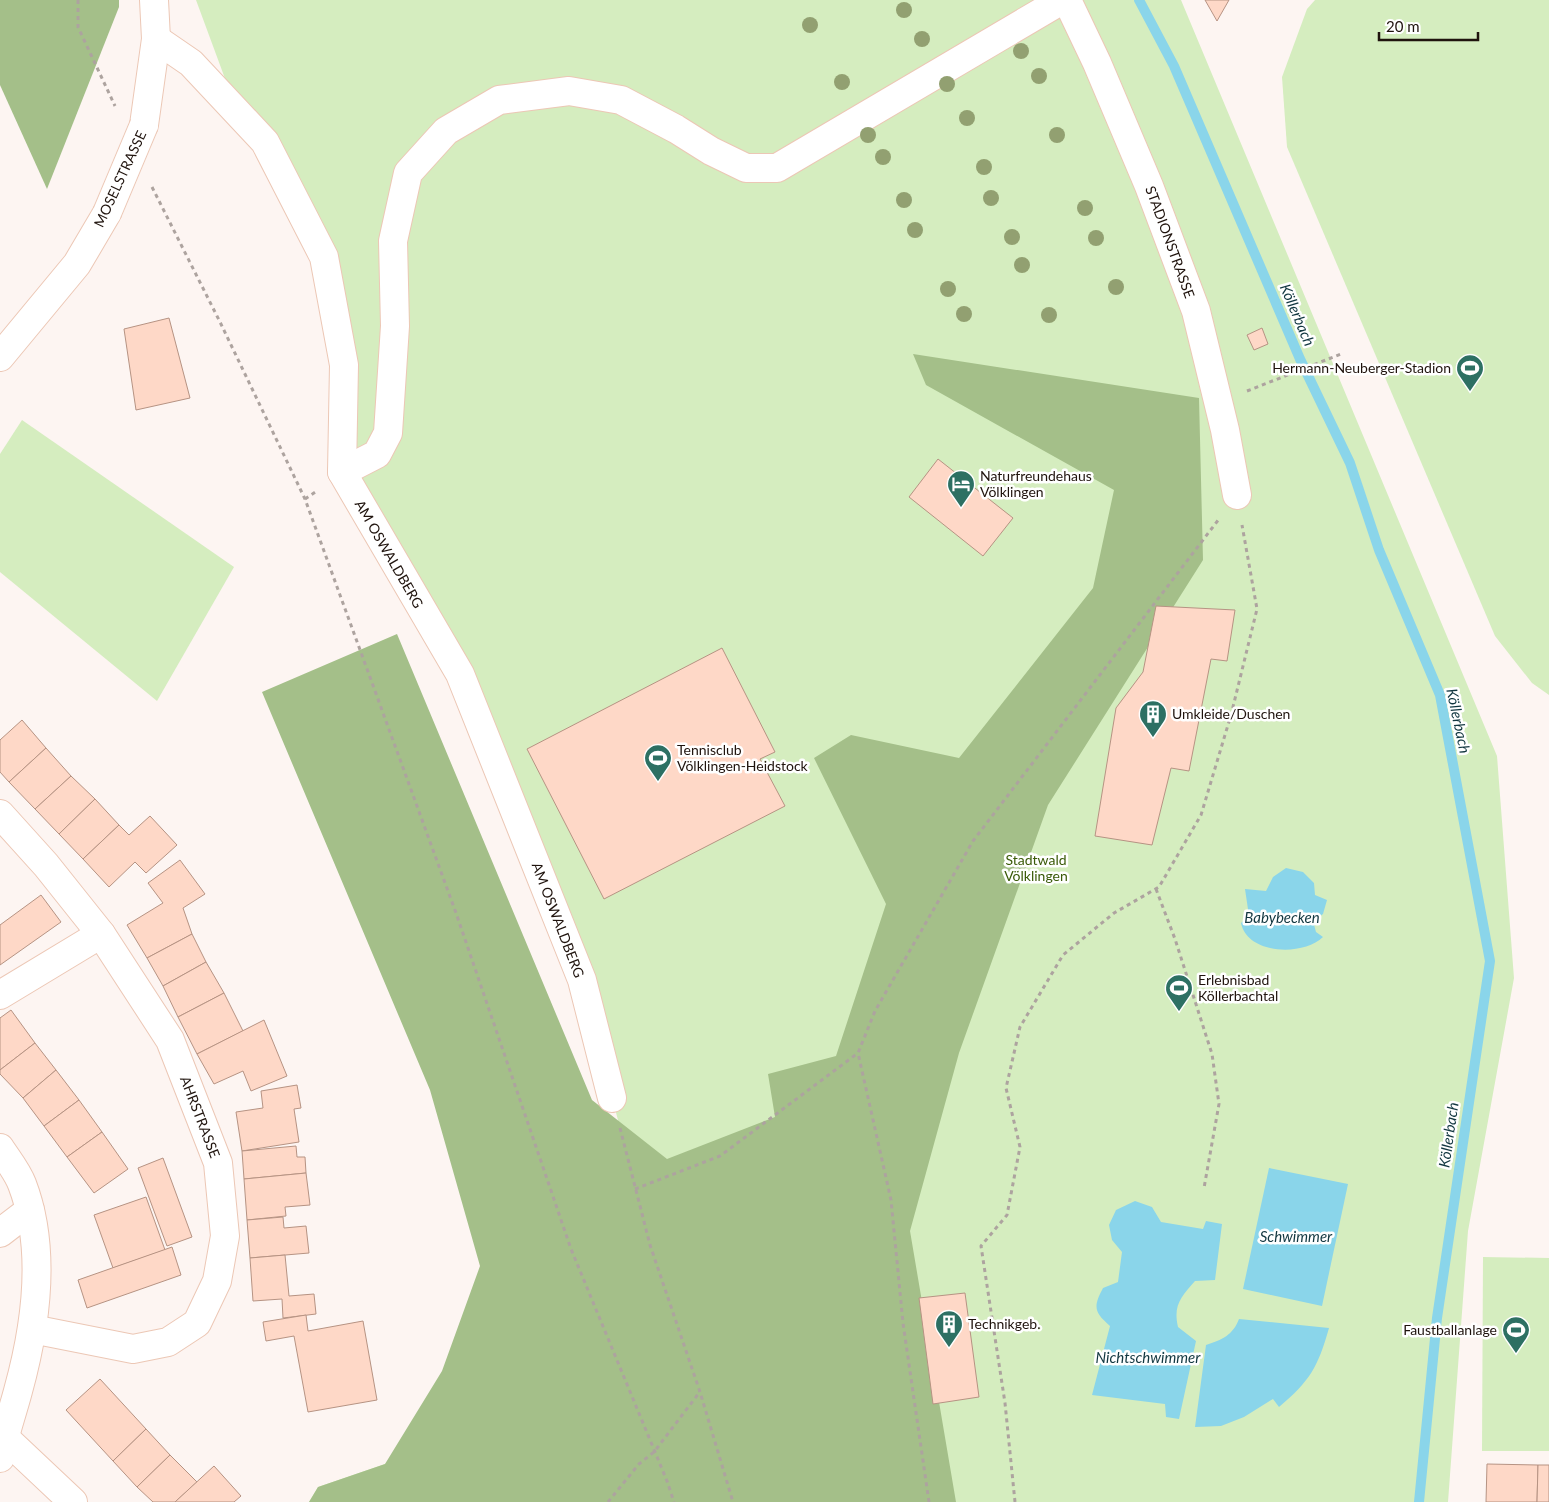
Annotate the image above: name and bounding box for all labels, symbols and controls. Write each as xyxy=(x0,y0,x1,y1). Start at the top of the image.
scale bar xyxy=(1379,10,1478,42)
text: 20 m xyxy=(1386,17,1420,35)
street label: MOSELSTRASSE xyxy=(90,128,149,230)
street label: STADIONSTRASSE xyxy=(1142,183,1199,300)
water label: Köllerbach xyxy=(1277,281,1319,349)
sports icon: Hermann-Neuberger-Stadion xyxy=(1455,353,1485,392)
place label: Hermann-Neuberger-Stadion xyxy=(1272,359,1451,376)
place label: Naturfreundehaus Völklingen xyxy=(980,467,1092,500)
hotel icon: Naturfreundehaus Völklingen xyxy=(946,469,976,508)
street label: AM OSWALDBERG xyxy=(352,497,427,611)
water label: Köllerbach xyxy=(1443,687,1475,755)
building icon: Umkleide/Duschen xyxy=(1138,699,1168,738)
place label: Umkleide/Duschen xyxy=(1172,705,1290,722)
place label: Tennisclub Völklingen-Heidstock xyxy=(677,741,809,774)
sports icon: Tennisclub Völklingen-Heidstock xyxy=(643,743,673,782)
park label: Stadtwald Völklingen xyxy=(1004,851,1068,884)
street label: AM OSWALDBERG xyxy=(529,860,588,980)
water label: Babybecken xyxy=(1244,908,1320,926)
place label: Erlebnisbad Köllerbachtal xyxy=(1198,971,1278,1004)
sports icon: Erlebnisbad Köllerbachtal xyxy=(1164,973,1194,1012)
street label: AHRSTRASSE xyxy=(177,1073,224,1160)
water label: Köllerbach xyxy=(1435,1101,1462,1169)
water label: Schwimmer xyxy=(1260,1227,1333,1245)
building icon: Technikgeb. xyxy=(934,1309,964,1348)
place label: Technikgeb. xyxy=(968,1315,1040,1332)
sports icon: Faustballanlage xyxy=(1501,1315,1531,1354)
place label: Faustballanlage xyxy=(1403,1321,1497,1338)
water label: Nichtschwimmer xyxy=(1096,1348,1201,1366)

